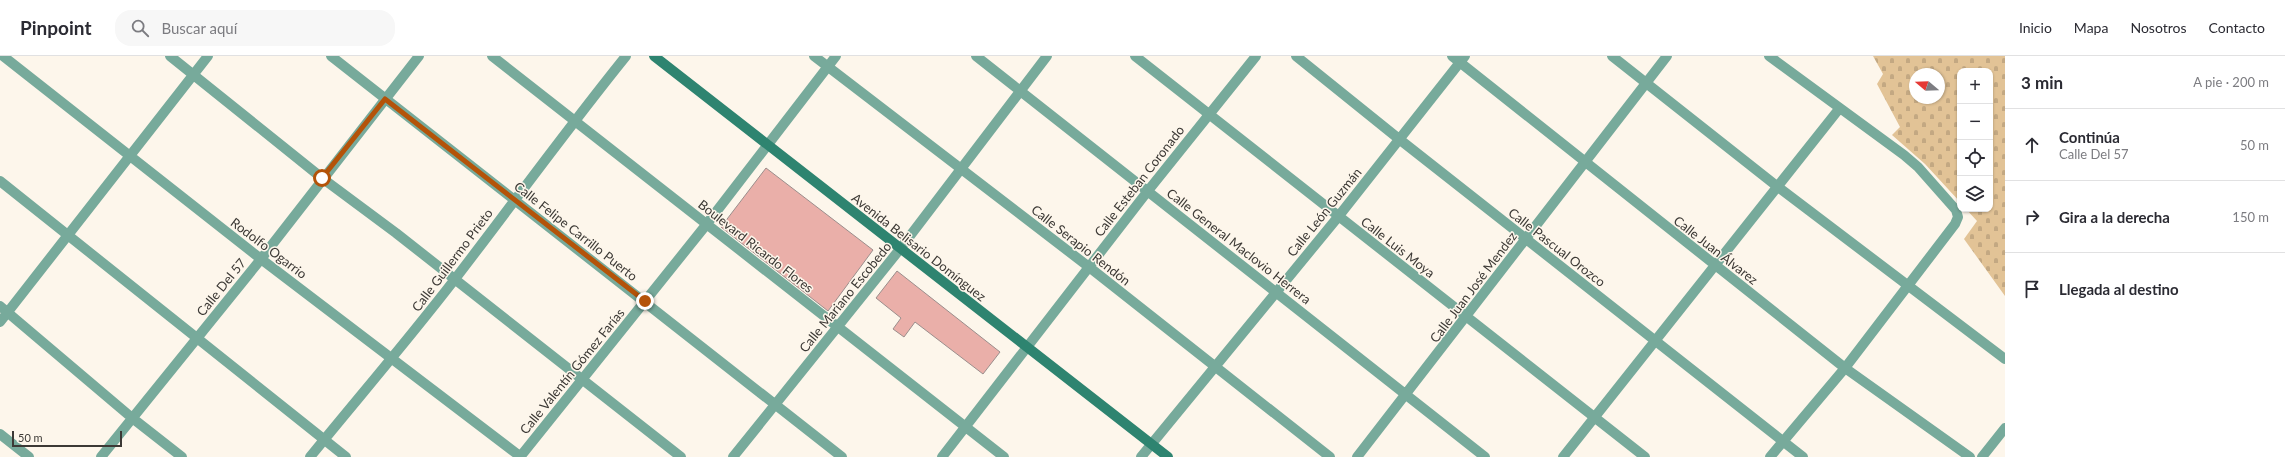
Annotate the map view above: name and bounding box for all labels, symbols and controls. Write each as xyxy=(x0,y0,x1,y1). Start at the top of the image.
search box xyxy=(115,10,395,46)
text: Pinpoint xyxy=(20,16,91,39)
icon: search xyxy=(129,17,151,39)
text: Buscar aquí xyxy=(161,19,237,37)
text: Inicio xyxy=(2019,19,2052,36)
text: Mapa xyxy=(2074,19,2108,36)
text: Nosotros xyxy=(2130,19,2187,36)
text: Contacto xyxy=(2209,19,2265,36)
north arrow xyxy=(1909,68,1945,104)
map controls xyxy=(1957,68,1993,212)
button: + xyxy=(1957,68,1993,104)
text: 3 min xyxy=(2021,72,2063,93)
text: A pie · 200 m xyxy=(2193,74,2269,90)
button: − xyxy=(1957,104,1993,140)
street label: Calle Esteban Coronado xyxy=(1091,122,1187,240)
text: Continúa xyxy=(2059,128,2120,146)
icon: ahead xyxy=(2021,134,2043,156)
text: 50 m xyxy=(2240,137,2269,153)
button: locate xyxy=(1957,140,1993,176)
text: Calle Del 57 xyxy=(2059,146,2129,162)
street label: Calle León Guzmán xyxy=(1283,164,1365,260)
route start xyxy=(313,169,331,187)
button: layers xyxy=(1957,176,1993,212)
street label: Calle Felipe Carrillo Puerto xyxy=(511,178,641,284)
street label: Calle General Maclovio Herrera xyxy=(1164,185,1314,307)
street label: Avenida Belisario Domínguez xyxy=(849,190,989,305)
street label: Boulevard Ricardo Flores xyxy=(695,196,817,296)
street label: Calle Serapio Rendón xyxy=(1028,201,1134,289)
street label: Calle Pascual Orozco xyxy=(1505,204,1609,290)
street label: Calle Guillermo Prieto xyxy=(408,205,496,315)
icon: right xyxy=(2021,206,2043,228)
text: Gira a la derecha xyxy=(2059,208,2170,226)
text: 150 m xyxy=(2232,209,2269,225)
street label: Calle Juan Álvarez xyxy=(1671,212,1761,288)
street label: Calle Luis Moya xyxy=(1358,213,1438,281)
street label: Rodolfo Ogarrio xyxy=(228,214,310,282)
street label: Calle Juan José Mendez xyxy=(1426,228,1520,346)
street label: Calle Mariano Escobedo xyxy=(796,239,894,355)
street label: Calle Del 57 xyxy=(193,255,249,319)
icon: arrive xyxy=(2021,278,2043,300)
text: Llegada al destino xyxy=(2059,280,2179,298)
route end xyxy=(636,292,654,310)
street label: Calle Valentín Gómez Farías xyxy=(516,305,628,437)
scale bar xyxy=(12,429,122,448)
text: 50 m xyxy=(18,431,43,444)

